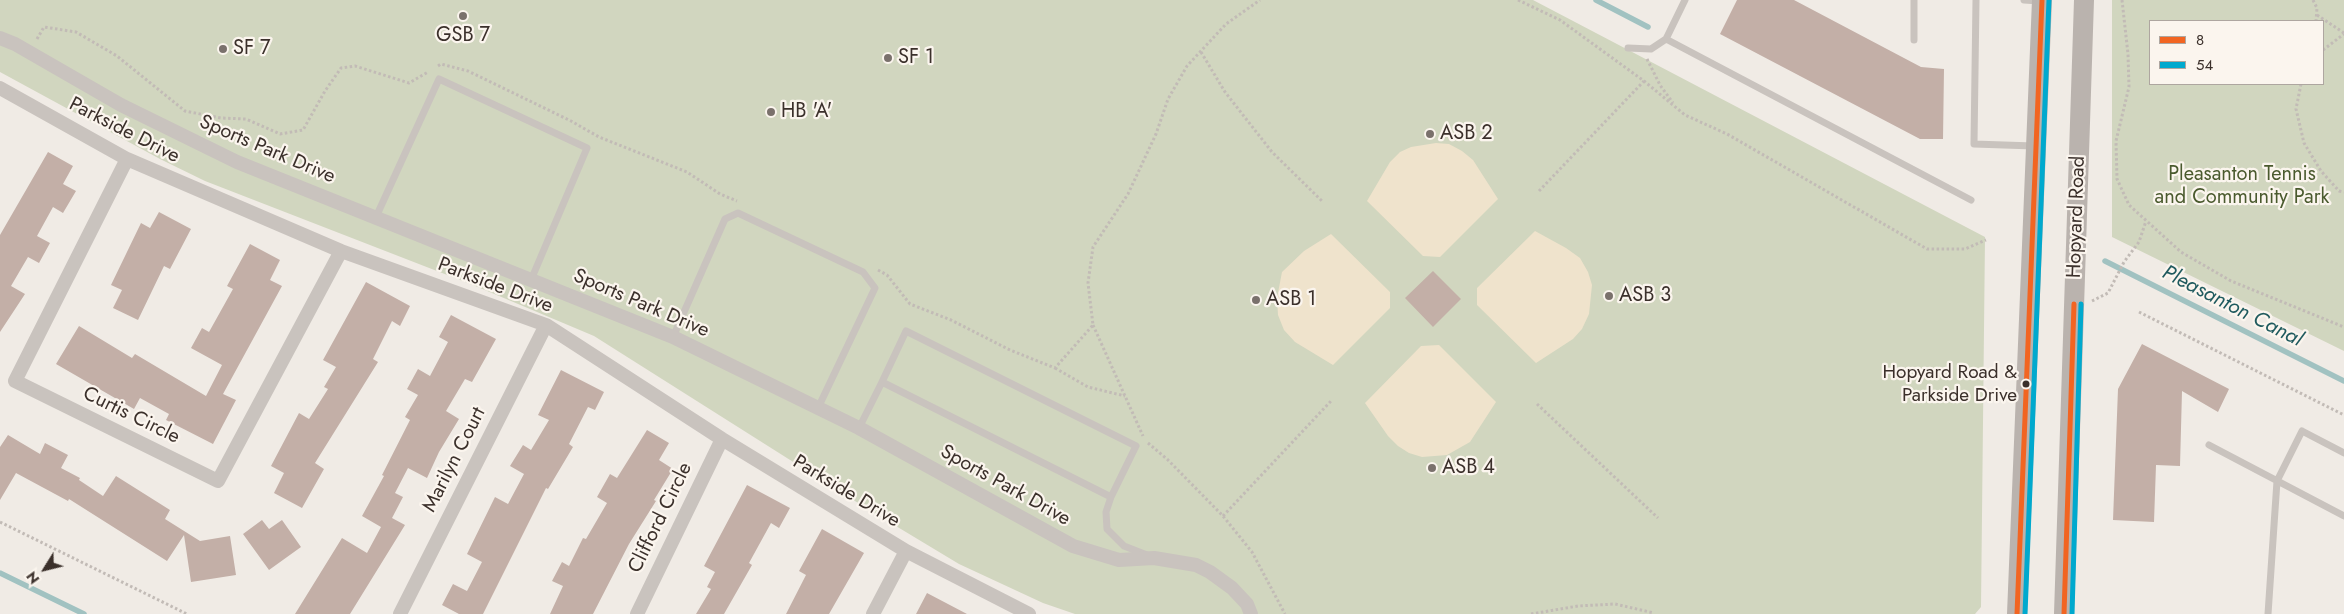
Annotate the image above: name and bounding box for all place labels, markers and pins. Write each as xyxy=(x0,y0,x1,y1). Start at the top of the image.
marker: GSB 7 xyxy=(457,10,469,22)
place label: GSB 7 xyxy=(436,24,490,48)
place label: SF 7 xyxy=(233,37,270,61)
marker: SF 7 xyxy=(217,43,229,55)
place label: SF 1 xyxy=(898,46,934,70)
marker: SF 1 xyxy=(882,52,894,64)
place label: HB 'A' xyxy=(781,100,832,124)
marker: HB 'A' xyxy=(765,106,777,118)
place label: ASB 2 xyxy=(1440,122,1493,146)
marker: ASB 2 xyxy=(1424,128,1436,140)
place label: ASB 3 xyxy=(1619,284,1671,308)
place label: ASB 1 xyxy=(1266,288,1316,312)
marker: ASB 3 xyxy=(1603,290,1615,302)
marker: ASB 1 xyxy=(1250,294,1262,306)
place label: Hopyard Road & Parkside Drive xyxy=(1882,362,2017,406)
marker: Hopyard Road & Parkside Drive xyxy=(2021,379,2031,389)
place label: ASB 4 xyxy=(1442,456,1495,480)
marker: ASB 4 xyxy=(1426,462,1438,474)

